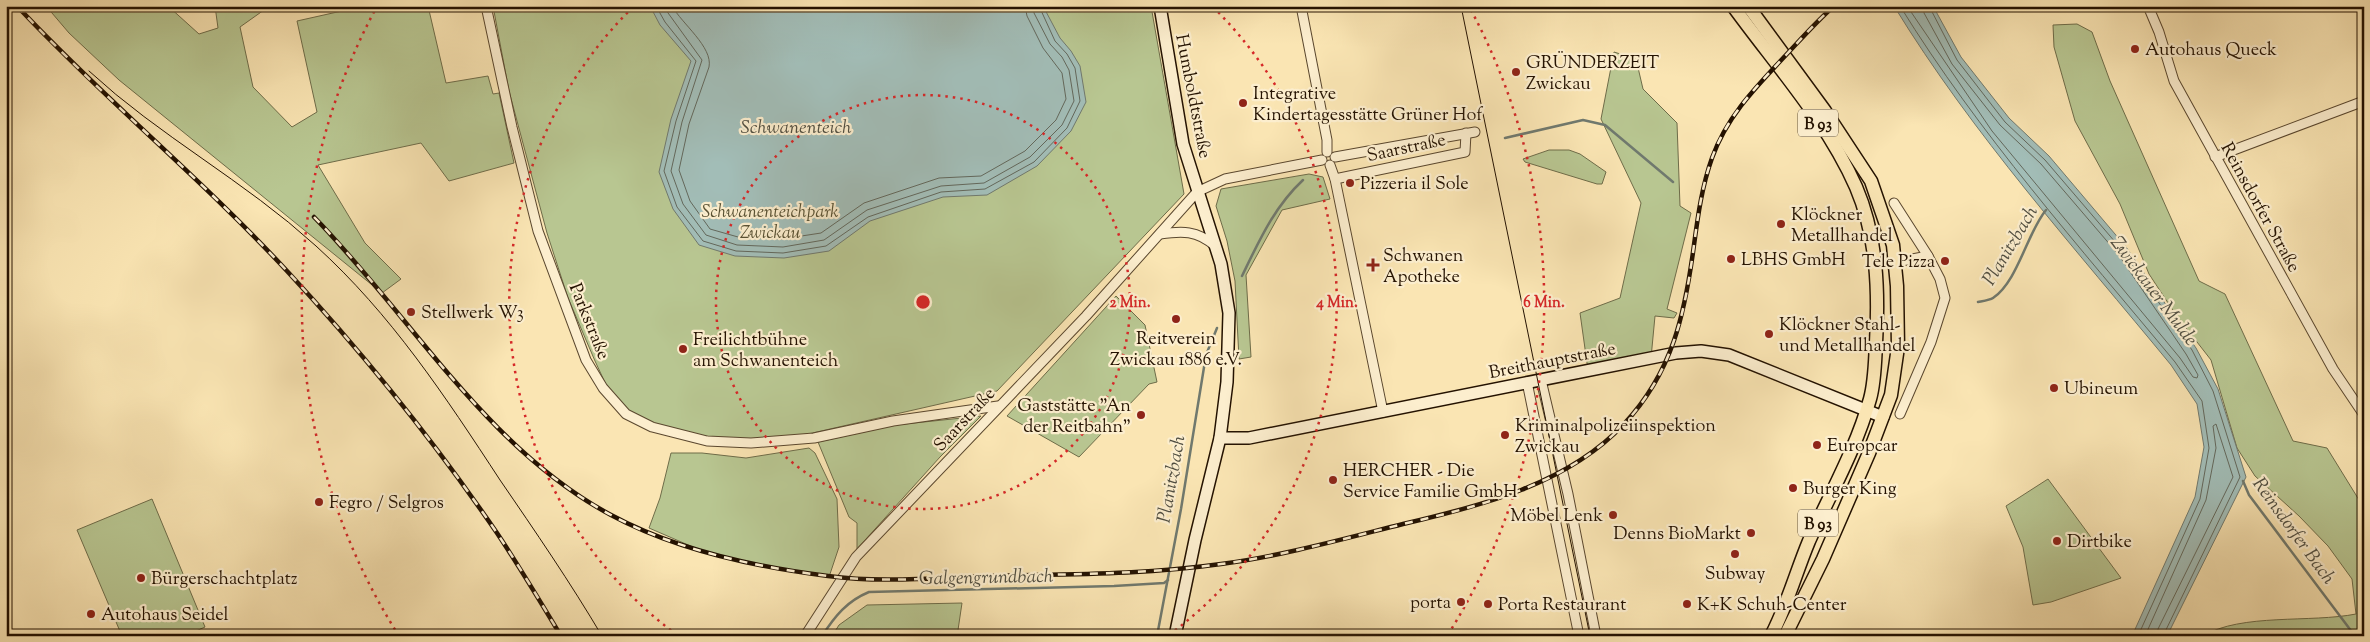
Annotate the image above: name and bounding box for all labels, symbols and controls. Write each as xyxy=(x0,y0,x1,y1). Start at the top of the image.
street label: Humboldtstraße xyxy=(1167,32,1217,161)
place label: Autohaus Queck xyxy=(2145,38,2277,64)
marker: Autohaus Queck xyxy=(2129,43,2141,55)
place label: GRÜNDERZEIT Zwickau xyxy=(1526,51,1660,98)
marker: GRÜNDERZEIT Zwickau xyxy=(1510,66,1522,78)
place label: Integrative Kindertagesstätte Grüner Hof xyxy=(1253,82,1483,129)
marker: Integrative Kindertagesstätte Grüner Hof xyxy=(1237,97,1249,109)
road number: B 93 xyxy=(1798,110,1838,136)
water label: Schwanenteich xyxy=(741,115,852,142)
street label: Saarstraße xyxy=(1365,128,1448,170)
street label: Reinsdorfer Straße xyxy=(2213,138,2306,278)
place label: Pizzeria il Sole xyxy=(1360,172,1469,198)
marker: Pizzeria il Sole xyxy=(1344,177,1356,189)
park label: Schwanenteichpark Zwickau xyxy=(701,200,839,247)
water label: Planitzbach xyxy=(1977,201,2046,291)
place label: Klöckner Metallhandel xyxy=(1791,203,1893,250)
marker: Klöckner Metallhandel xyxy=(1775,218,1787,230)
water label: Zwickauer Mulde xyxy=(2103,231,2204,352)
place label: Schwanen Apotheke xyxy=(1383,244,1464,291)
place label: LBHS GmbH xyxy=(1741,248,1846,274)
place label: Tele Pizza xyxy=(1862,250,1935,276)
marker: LBHS GmbH xyxy=(1725,253,1737,265)
marker: Tele Pizza xyxy=(1939,255,1951,267)
marker: Schwanen Apotheke xyxy=(1367,259,1379,271)
street label: Parkstraße xyxy=(561,280,615,364)
centre of rings xyxy=(914,293,932,311)
text: 2 Min. xyxy=(1110,293,1151,314)
text: 4 Min. xyxy=(1315,293,1358,314)
text: 6 Min. xyxy=(1523,293,1565,314)
place label: Stellwerk W3 xyxy=(421,301,524,327)
marker: Stellwerk W3 xyxy=(405,306,417,318)
marker: Reitverein Zwickau 1886 e.V. xyxy=(1170,313,1182,325)
place label: Klöckner Stahl- und Metallhandel xyxy=(1779,313,1916,360)
place label: Reitverein Zwickau 1886 e.V. xyxy=(1110,327,1242,374)
place label: Freilichtbühne am Schwanenteich xyxy=(693,328,839,375)
marker: Klöckner Stahl- und Metallhandel xyxy=(1763,328,1775,340)
street label: Breithauptstraße xyxy=(1487,337,1618,387)
marker: Freilichtbühne am Schwanenteich xyxy=(677,343,689,355)
place label: Ubineum xyxy=(2064,377,2138,403)
street label: Saarstraße xyxy=(929,382,1002,458)
marker: Ubineum xyxy=(2048,382,2060,394)
place label: Gaststätte "An der Reitbahn" xyxy=(1017,394,1131,441)
marker: Gaststätte "An der Reitbahn" xyxy=(1135,409,1147,421)
place label: Kriminalpolizeiinspektion Zwickau xyxy=(1515,414,1716,461)
marker: Kriminalpolizeiinspektion Zwickau xyxy=(1499,429,1511,441)
water label: Planitzbach xyxy=(1151,433,1194,525)
place label: Europcar xyxy=(1827,434,1898,460)
marker: Europcar xyxy=(1811,439,1823,451)
place label: HERCHER - Die Service Familie GmbH xyxy=(1343,459,1517,506)
water label: Reinsdorfer Bach xyxy=(2245,472,2342,591)
marker: HERCHER - Die Service Familie GmbH xyxy=(1327,474,1339,486)
place label: Burger King xyxy=(1803,477,1897,503)
marker: Burger King xyxy=(1787,482,1799,494)
place label: Fegro / Selgros xyxy=(329,491,444,517)
marker: Fegro / Selgros xyxy=(313,496,325,508)
place label: Möbel Lenk xyxy=(1510,504,1603,530)
marker: Möbel Lenk xyxy=(1607,509,1619,521)
road number: B 93 xyxy=(1798,509,1838,536)
place label: Denns BioMarkt xyxy=(1613,522,1741,548)
marker: Denns BioMarkt xyxy=(1745,527,1757,539)
place label: Dirtbike xyxy=(2067,530,2132,556)
marker: Dirtbike xyxy=(2051,535,2063,547)
marker: Subway xyxy=(1729,548,1741,560)
place label: Subway xyxy=(1705,562,1765,588)
water label: Galgengrundbach xyxy=(919,564,1054,593)
place label: Bürgerschachtplatz xyxy=(151,567,298,593)
marker: Bürgerschachtplatz xyxy=(135,572,147,584)
place label: porta xyxy=(1410,591,1451,617)
place label: Porta Restaurant xyxy=(1498,593,1626,619)
place label: K+K Schuh-Center xyxy=(1697,593,1847,619)
marker: porta xyxy=(1455,596,1467,608)
marker: Porta Restaurant xyxy=(1482,598,1494,610)
marker: K+K Schuh-Center xyxy=(1681,598,1693,610)
place label: Autohaus Seidel xyxy=(101,603,229,629)
marker: Autohaus Seidel xyxy=(85,608,97,620)

